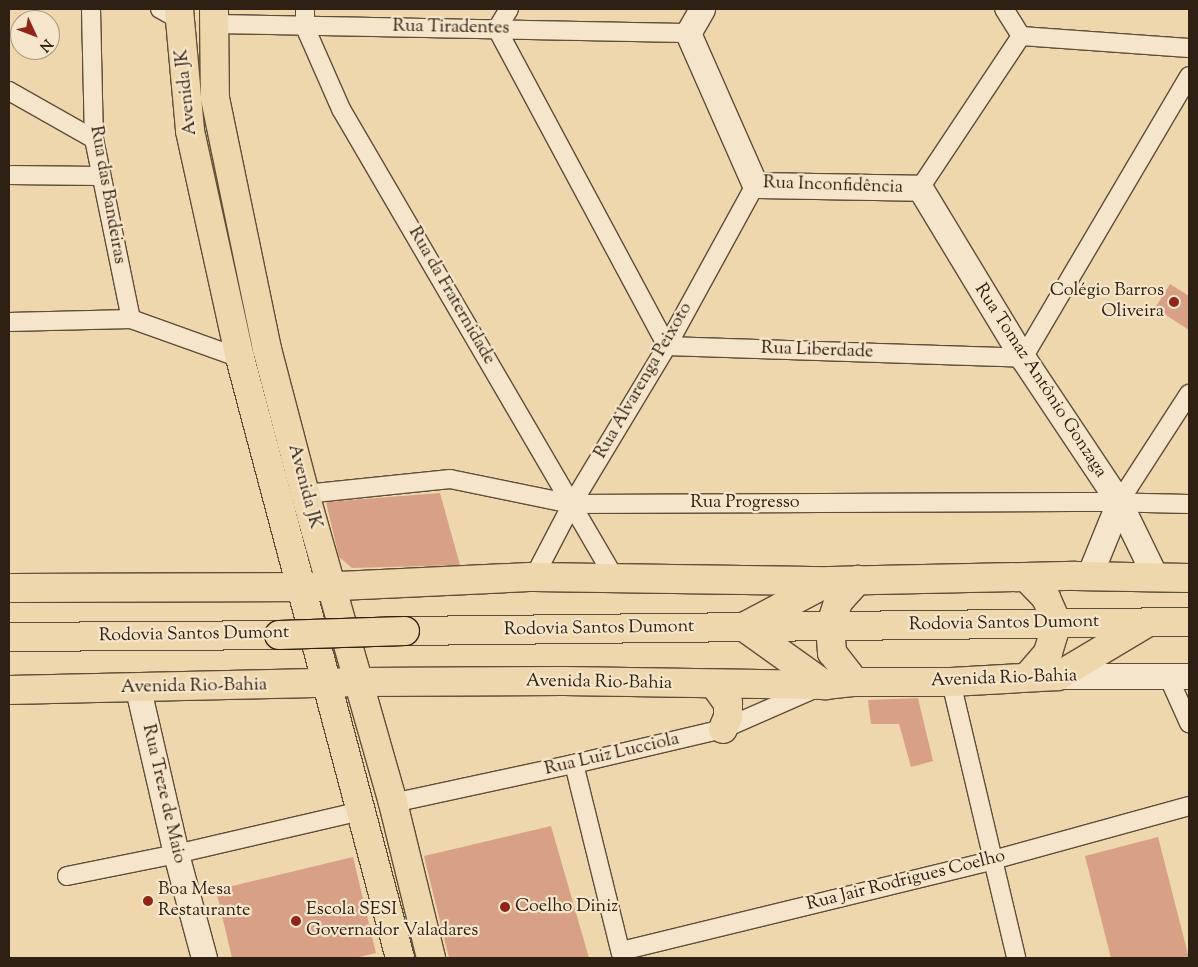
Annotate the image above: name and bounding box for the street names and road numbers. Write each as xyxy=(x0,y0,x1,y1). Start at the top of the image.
street label: Rua Tiradentes xyxy=(392,16,510,40)
street label: Avenida JK xyxy=(172,48,202,136)
street label: Rua das Bandeiras xyxy=(84,124,130,266)
street label: Rua Inconfidência xyxy=(763,173,903,199)
street label: Rua da Fraternidade xyxy=(403,223,499,369)
street label: Rua Tomaz Antônio Gonzaga xyxy=(969,280,1111,482)
street label: Rua Alvarenga Peixoto xyxy=(590,299,698,463)
street label: Rua Liberdade xyxy=(761,338,873,364)
street label: Avenida JK xyxy=(282,442,326,532)
street label: Rua Progresso xyxy=(690,492,800,514)
street label: Rodovia Santos Dumont xyxy=(909,612,1099,636)
street label: Rodovia Santos Dumont xyxy=(504,617,694,641)
street label: Rodovia Santos Dumont xyxy=(99,623,289,647)
street label: Avenida Rio-Bahia xyxy=(930,666,1078,692)
street label: Avenida Rio-Bahia xyxy=(526,671,672,695)
street label: Avenida Rio-Bahia xyxy=(121,675,267,699)
street label: Rua Treze de Maio xyxy=(136,722,190,866)
street label: Rua Luiz Lucciola xyxy=(543,729,681,781)
street label: Rua Jair Rodrigues Coelho xyxy=(804,846,1008,916)

